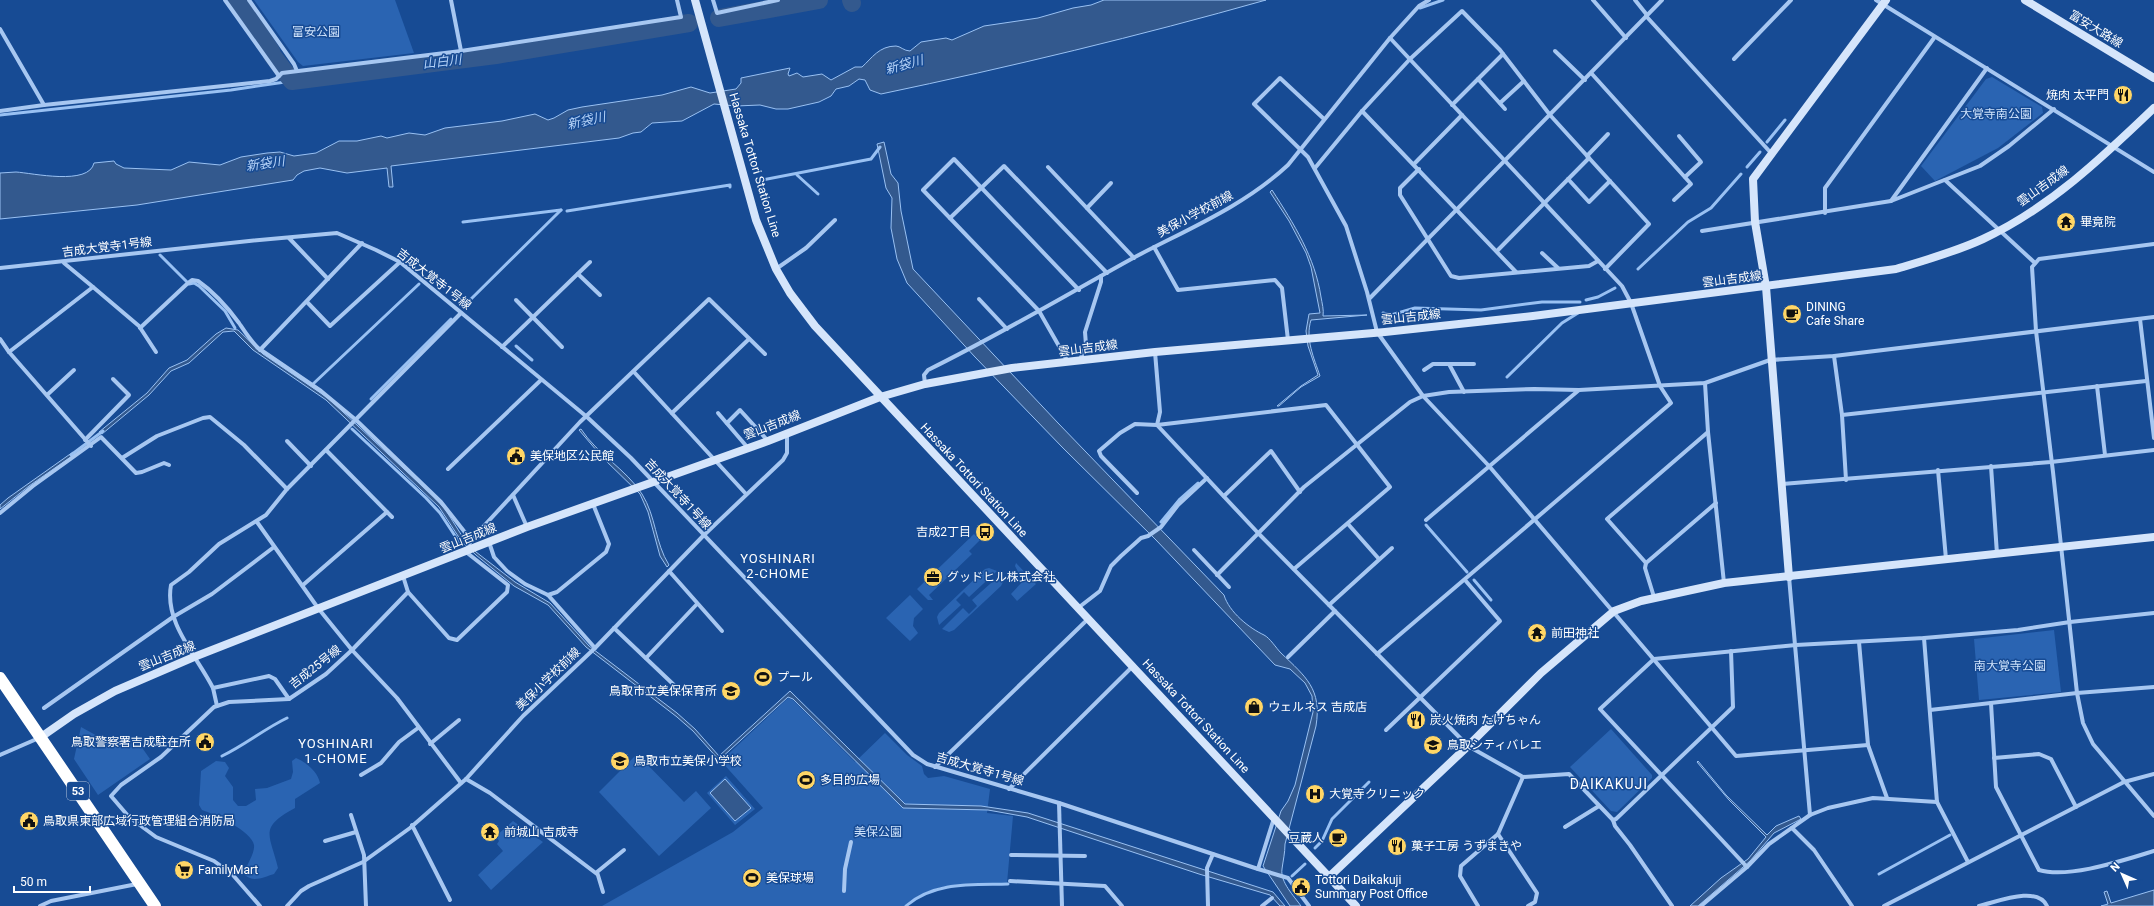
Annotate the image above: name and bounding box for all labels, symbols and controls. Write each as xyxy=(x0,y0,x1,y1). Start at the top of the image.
street label: 富安大路線 xyxy=(2067,8,2125,50)
park label: 富安公園 xyxy=(292,25,340,39)
water label: 山白川 xyxy=(422,51,464,71)
water label: 新袋川 xyxy=(883,52,927,77)
restaurant icon: 焼肉 太平門 xyxy=(2112,84,2134,106)
place label: 焼肉 太平門 xyxy=(2046,88,2109,102)
street label: Hassaka Tottori Station Line xyxy=(726,91,784,239)
park label: 大覚寺南公園 xyxy=(1960,107,2032,121)
water label: 新袋川 xyxy=(565,109,609,132)
water label: 新袋川 xyxy=(245,153,287,174)
street label: 雲山吉成線 xyxy=(2015,163,2071,209)
street label: 美保小学校前線 xyxy=(1155,188,1235,240)
temple icon: 畢竟院 xyxy=(2055,211,2077,233)
place label: 畢竟院 xyxy=(2080,215,2116,229)
street label: 吉成大覚寺1号線 xyxy=(61,235,153,259)
street label: 吉成大覚寺1号線 xyxy=(394,246,474,312)
street label: 雲山吉成線 xyxy=(1701,268,1763,290)
place label: DINING Cafe Share xyxy=(1806,300,1864,328)
cafe icon: DINING Cafe Share xyxy=(1781,303,1803,325)
street label: 雲山吉成線 xyxy=(1380,307,1442,327)
street label: 雲山吉成線 xyxy=(1057,337,1119,359)
street label: 雲山吉成線 xyxy=(741,408,803,442)
street label: Hassaka Tottori Station Line xyxy=(918,420,1030,540)
public building icon: 美保地区公民館 xyxy=(505,445,527,467)
place label: 美保地区公民館 xyxy=(530,449,614,463)
street label: 吉成大覚寺1号線 xyxy=(642,456,714,532)
street label: 雲山吉成線 xyxy=(438,520,498,556)
bus stop icon: 吉成2丁目 xyxy=(974,521,996,543)
place label: 吉成2丁目 xyxy=(916,525,971,539)
district label: YOSHINARI 2-CHOME xyxy=(740,551,816,581)
office icon: グッドヒル株式会社 xyxy=(922,566,944,588)
place label: グッドヒル株式会社 xyxy=(947,570,1055,584)
temple icon: 前田神社 xyxy=(1526,622,1548,644)
place label: 前田神社 xyxy=(1551,626,1599,640)
street label: 雲山吉成線 xyxy=(137,638,197,674)
street label: 吉成25号線 xyxy=(286,643,344,691)
street label: 美保小学校前線 xyxy=(513,645,583,713)
street label: Hassaka Tottori Station Line xyxy=(1140,656,1252,776)
park label: 南大覚寺公園 xyxy=(1974,659,2046,673)
sports icon: プール xyxy=(752,666,774,688)
place label: プール xyxy=(777,670,813,684)
school or university icon: 鳥取市立美保保育所 xyxy=(720,680,742,702)
place label: 鳥取市立美保保育所 xyxy=(609,684,717,698)
shop icon: ウェルネス 吉成店 xyxy=(1243,696,1265,718)
place label: ウェルネス 吉成店 xyxy=(1268,700,1367,714)
restaurant icon: 炭火焼肉 たけちゃん xyxy=(1405,709,1427,731)
place label: 炭火焼肉 たけちゃん xyxy=(1430,713,1541,727)
public building icon: 鳥取警察署吉成駐在所 xyxy=(194,731,216,753)
school or university icon: 鳥取シティバレエ xyxy=(1422,734,1444,756)
place label: 鳥取警察署吉成駐在所 xyxy=(71,735,191,749)
district label: YOSHINARI 1-CHOME xyxy=(298,736,374,766)
place label: 鳥取シティバレエ xyxy=(1447,738,1542,752)
school or university icon: 鳥取市立美保小学校 xyxy=(609,750,631,772)
street label: 吉成大覚寺1号線 xyxy=(934,750,1026,788)
place label: 鳥取市立美保小学校 xyxy=(634,754,742,768)
sports icon: 多目的広場 xyxy=(795,769,817,791)
place label: 多目的広場 xyxy=(820,773,880,787)
district label: DAIKAKUJI xyxy=(1570,776,1648,792)
road number: 53 xyxy=(67,782,89,800)
hospital icon: 大覚寺クリニック xyxy=(1304,783,1326,805)
place label: 大覚寺クリニック xyxy=(1329,787,1425,801)
public building icon: 鳥取県東部広域行政管理組合消防局 xyxy=(18,810,40,832)
place label: 鳥取県東部広域行政管理組合消防局 xyxy=(43,814,235,828)
temple icon: 前城山 吉成寺 xyxy=(479,821,501,843)
place label: 前城山 吉成寺 xyxy=(504,825,579,839)
park label: 美保公園 xyxy=(854,825,902,839)
cafe icon: 豆蔵人 xyxy=(1327,827,1349,849)
place label: 豆蔵人 xyxy=(1288,831,1324,845)
restaurant icon: 菓子工房 うずまきや xyxy=(1386,835,1408,857)
place label: 菓子工房 うずまきや xyxy=(1411,839,1522,853)
north arrow xyxy=(2102,854,2142,894)
supermarket icon: FamilyMart xyxy=(173,859,195,881)
text: N xyxy=(2108,860,2123,875)
place label: FamilyMart xyxy=(198,863,258,877)
sports icon: 美保球場 xyxy=(741,867,763,889)
scale bar xyxy=(14,868,90,894)
place label: 美保球場 xyxy=(766,871,814,885)
place label: Tottori Daikakuji Summary Post Office xyxy=(1315,873,1428,901)
text: 50 m xyxy=(20,875,47,889)
public building icon: Tottori Daikakuji Summary Post Office xyxy=(1290,876,1312,898)

